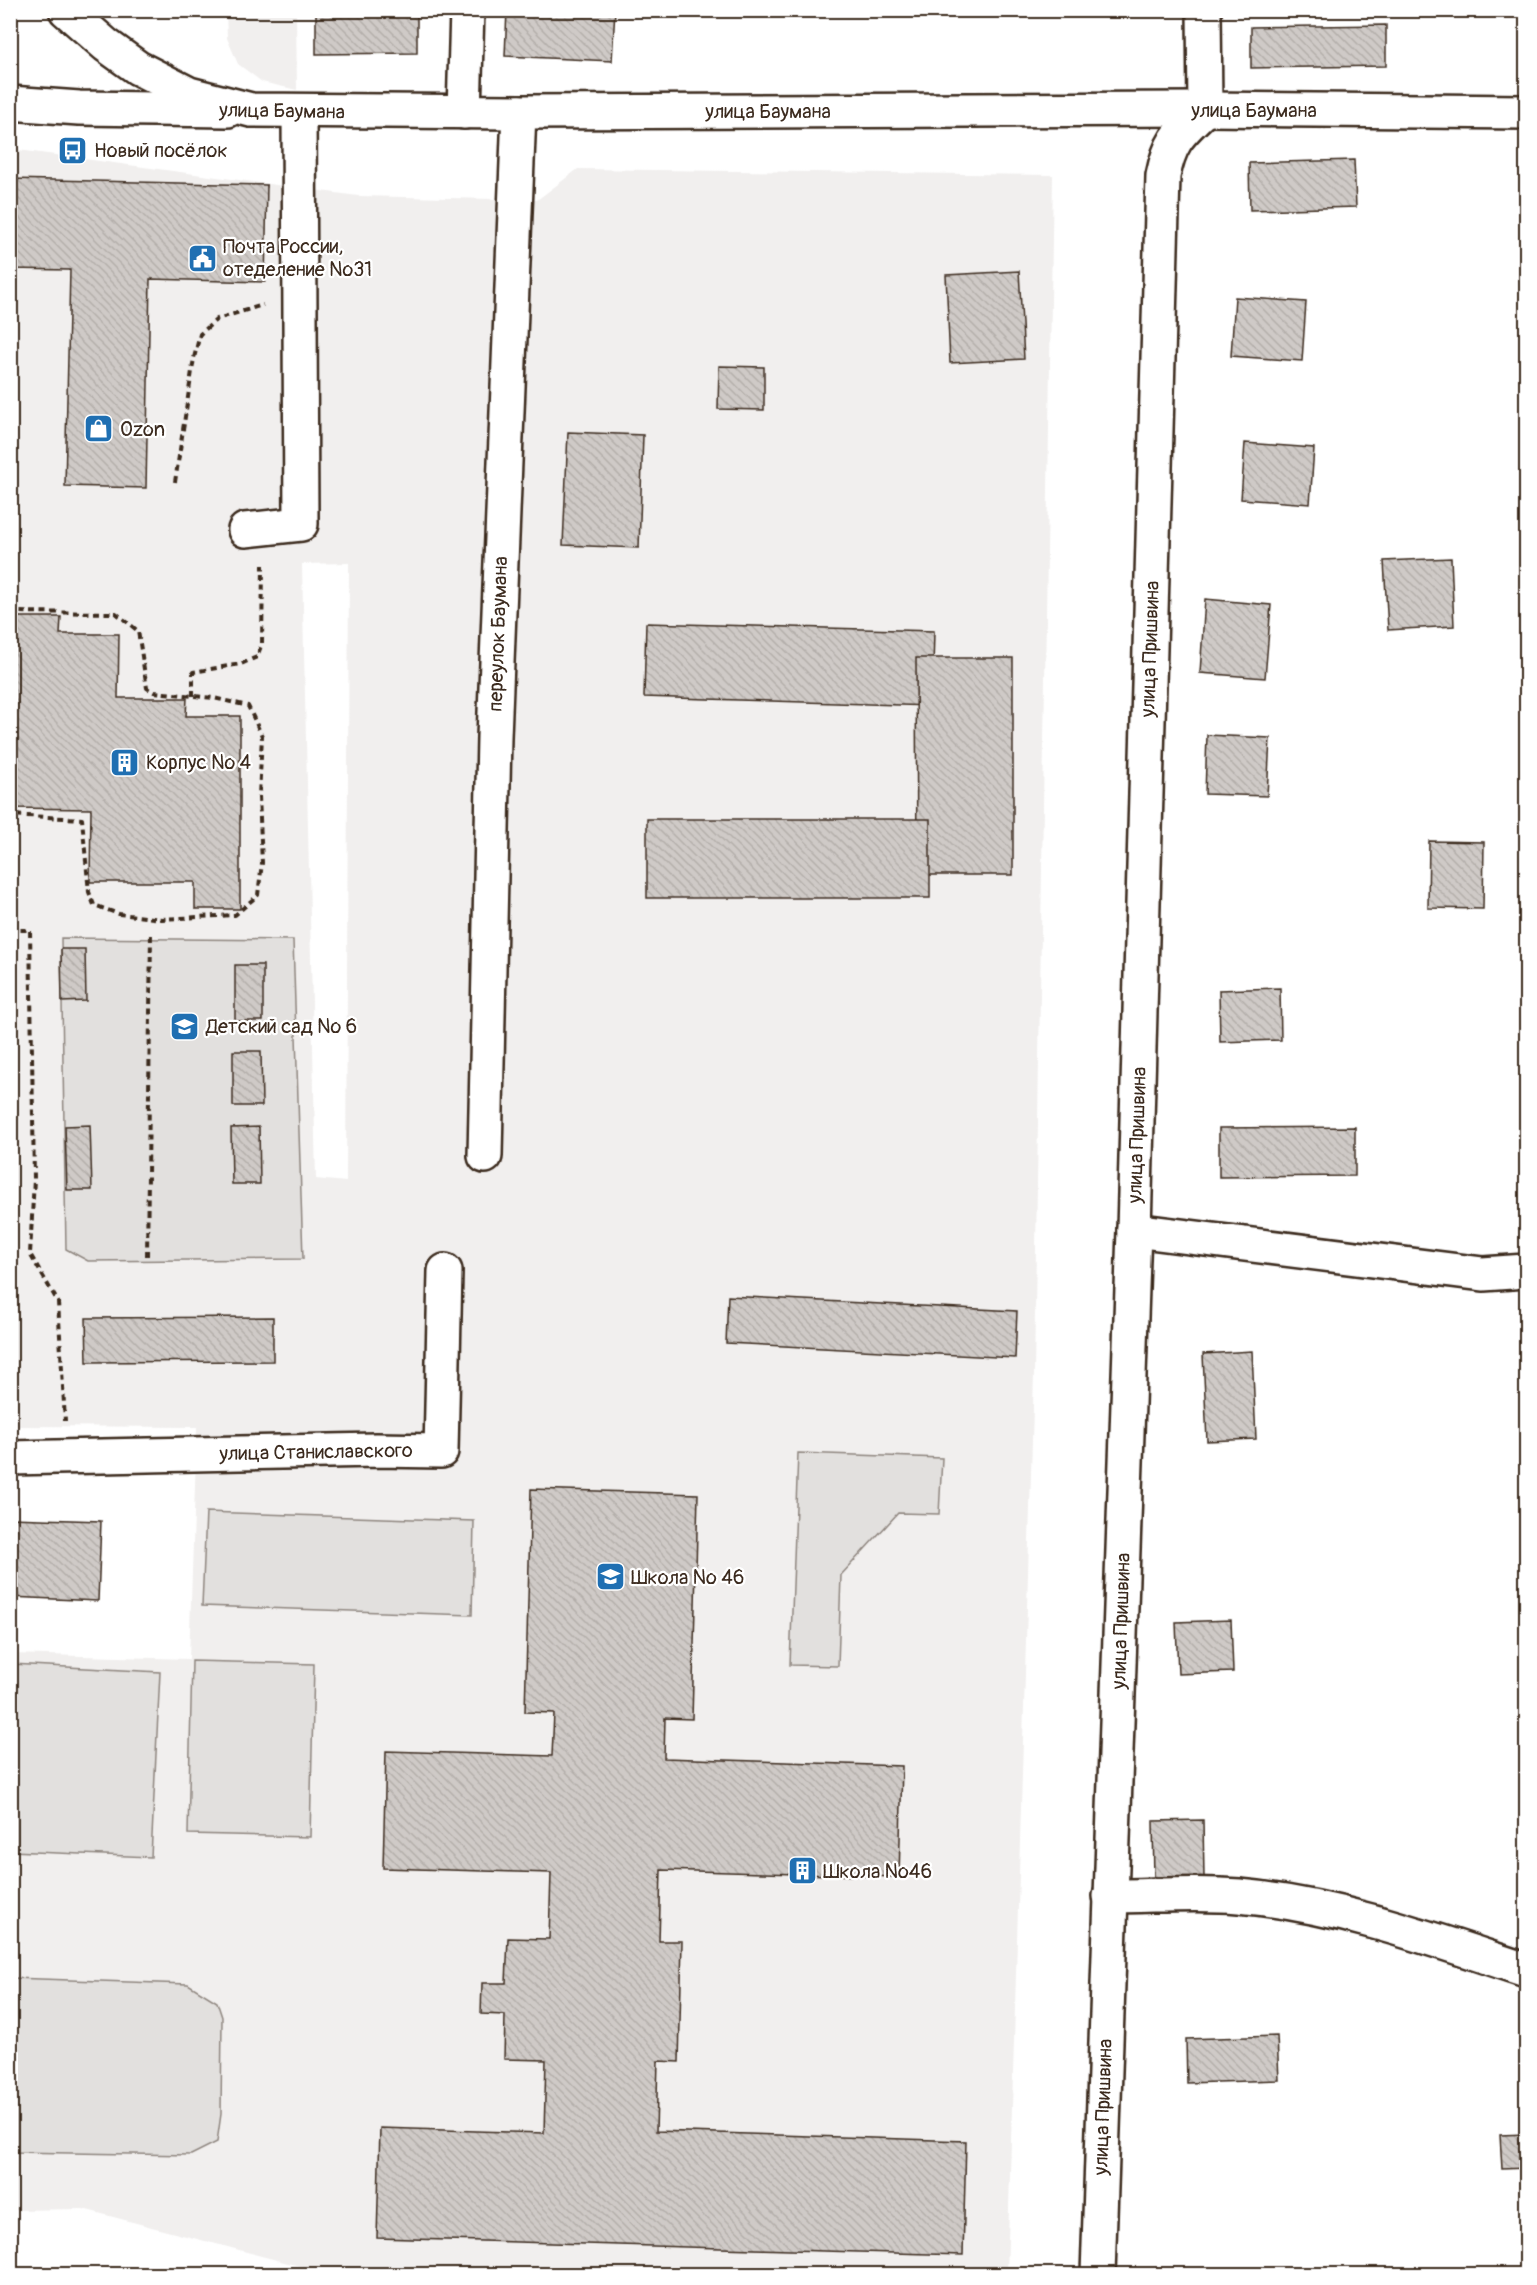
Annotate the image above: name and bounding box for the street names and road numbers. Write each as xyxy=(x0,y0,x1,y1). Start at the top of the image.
street label: улица Баумана xyxy=(218,97,345,125)
street label: улица Баумана xyxy=(1190,98,1317,123)
street label: улица Баумана xyxy=(704,99,831,124)
street label: переулок Баумана xyxy=(483,556,513,712)
street label: улица Пришвина xyxy=(1135,580,1165,719)
street label: улица Пришвина xyxy=(1122,1066,1152,1205)
street label: улица Станиславского xyxy=(218,1438,413,1466)
street label: улица Пришвина xyxy=(1106,1552,1136,1691)
street label: улица Пришвина xyxy=(1088,2038,1118,2177)

